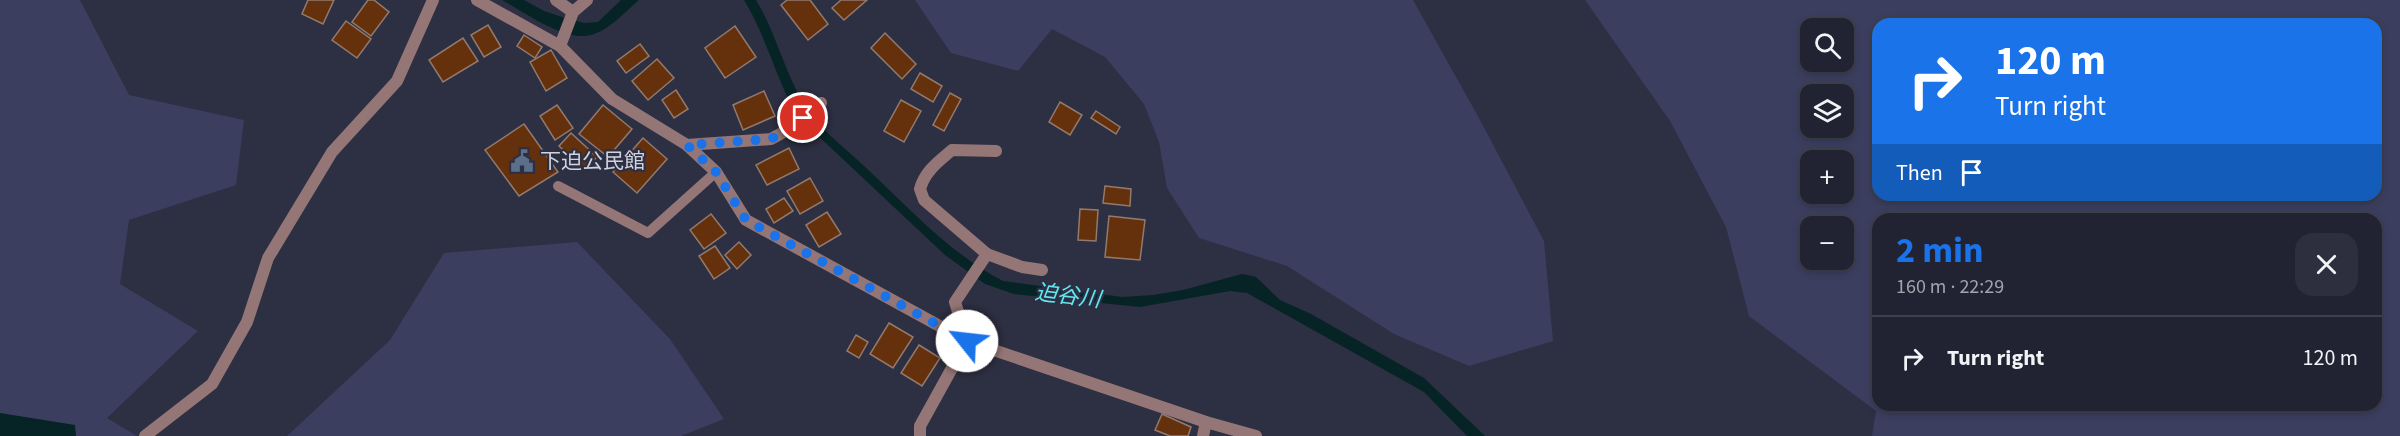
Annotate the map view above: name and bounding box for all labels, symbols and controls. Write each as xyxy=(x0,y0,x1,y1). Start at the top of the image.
map controls xyxy=(1800,18,1854,270)
button: search xyxy=(1800,18,1854,72)
text: 120 m xyxy=(1995,31,2106,91)
icon: right xyxy=(1896,42,1974,120)
button: layers xyxy=(1800,84,1854,138)
text: Turn right xyxy=(1995,87,2106,126)
pin xyxy=(777,92,828,143)
icon: arrive xyxy=(786,101,819,134)
place label: 下迫公民館 xyxy=(540,146,645,176)
public building icon: 下迫公民館 xyxy=(509,148,535,174)
button: + xyxy=(1800,150,1854,204)
icon: arrive xyxy=(1955,156,1988,189)
text: Then xyxy=(1896,157,1943,189)
button: − xyxy=(1800,216,1854,270)
text: 2 min xyxy=(1896,225,1984,276)
button: close xyxy=(2295,233,2358,296)
text: 160 m · 22:29 xyxy=(1896,273,2004,301)
water label: 迫谷川 xyxy=(1033,276,1105,316)
position arrow xyxy=(935,309,999,373)
icon: right xyxy=(1896,342,1929,375)
text: Turn right xyxy=(1947,342,2044,374)
text: 120 m xyxy=(2303,342,2358,374)

